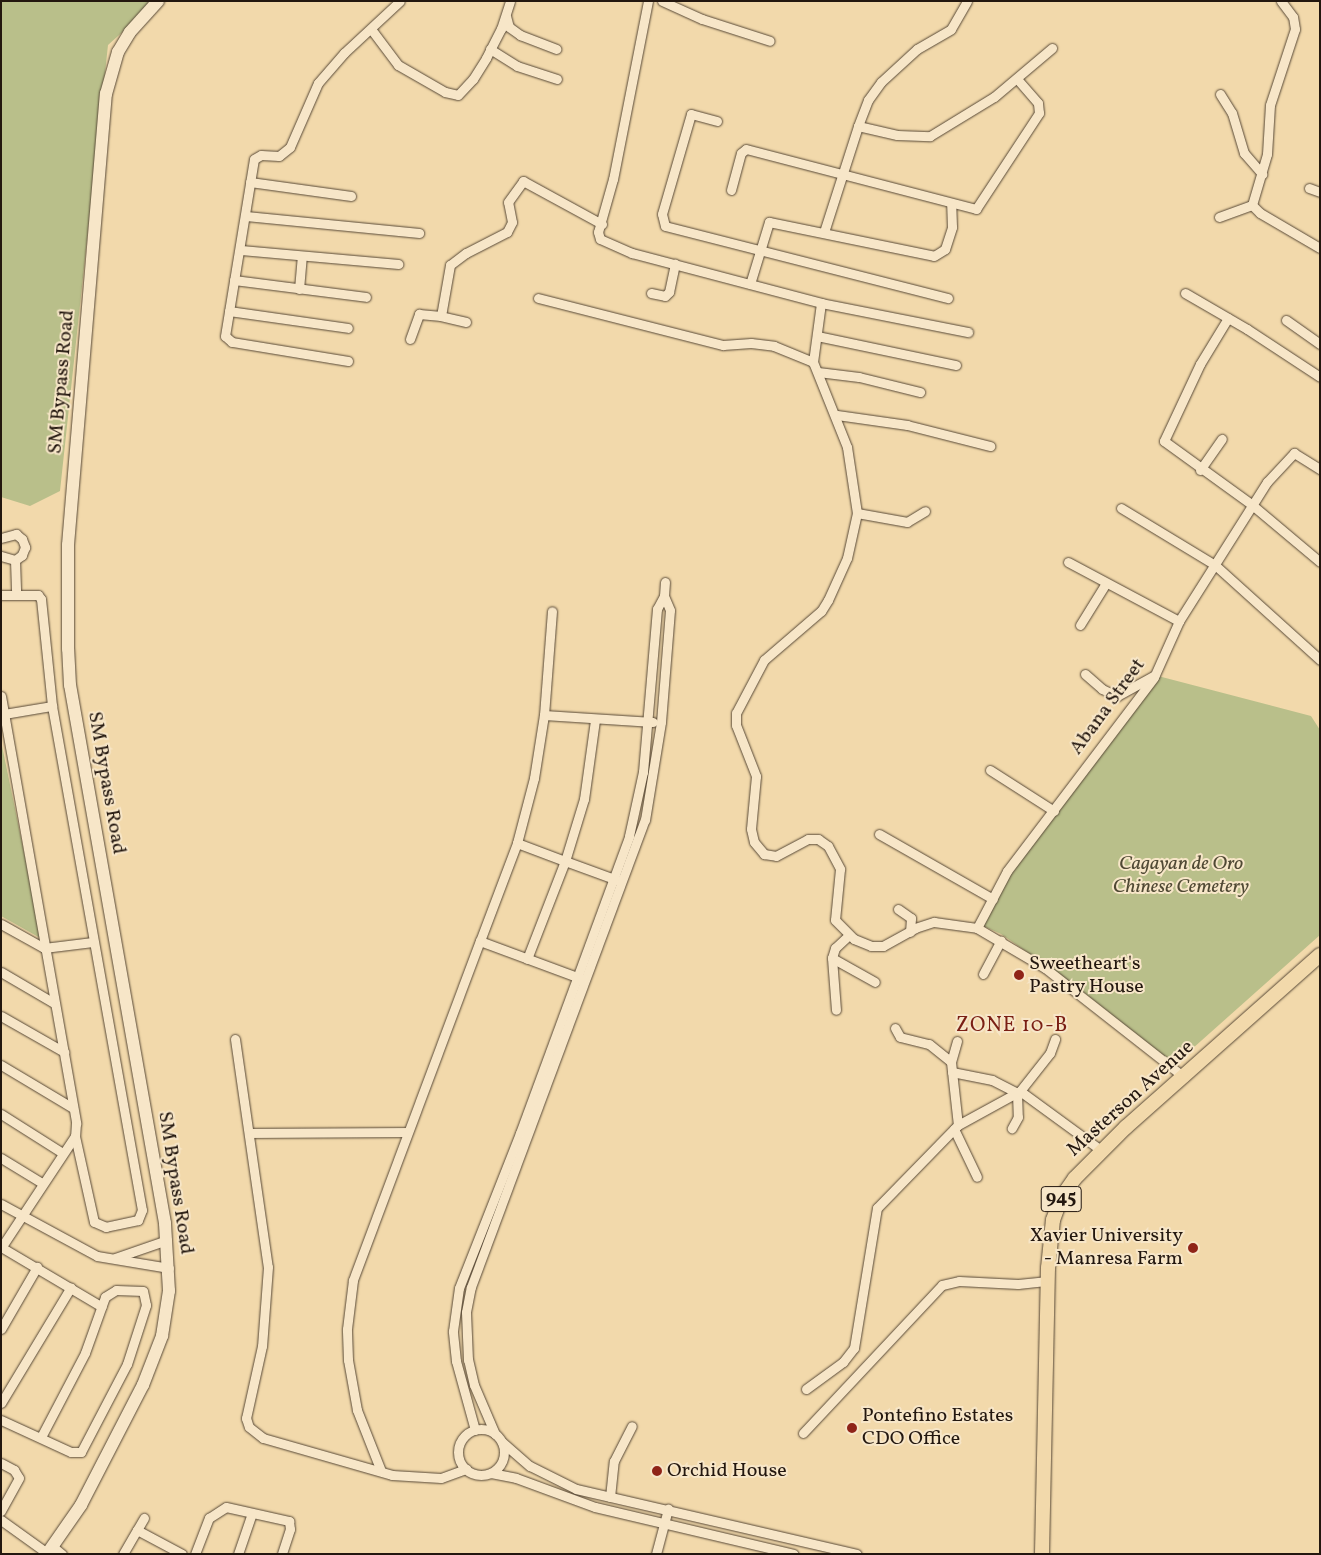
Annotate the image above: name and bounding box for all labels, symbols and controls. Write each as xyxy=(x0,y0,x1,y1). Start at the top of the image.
street label: SM Bypass Road xyxy=(44,309,80,455)
street label: Abana Street xyxy=(1065,654,1151,760)
street label: SM Bypass Road xyxy=(82,710,130,856)
park label: Cagayan de Oro Chinese Cemetery xyxy=(1113,852,1249,899)
place label: Sweetheart's Pastry House xyxy=(1029,952,1144,999)
marker: Sweetheart's Pastry House xyxy=(1013,969,1025,981)
district label: ZONE 10-B xyxy=(955,1013,1069,1039)
street label: Masterson Avenue xyxy=(1063,1036,1199,1162)
street label: SM Bypass Road xyxy=(152,1110,198,1256)
road number: 945 xyxy=(1040,1182,1082,1216)
place label: Xavier University - Manresa Farm xyxy=(1030,1224,1183,1271)
marker: Xavier University - Manresa Farm xyxy=(1187,1242,1199,1254)
place label: Pontefino Estates CDO Office xyxy=(862,1404,1013,1451)
marker: Pontefino Estates CDO Office xyxy=(846,1422,858,1434)
place label: Orchid House xyxy=(667,1459,787,1483)
marker: Orchid House xyxy=(651,1465,663,1477)

